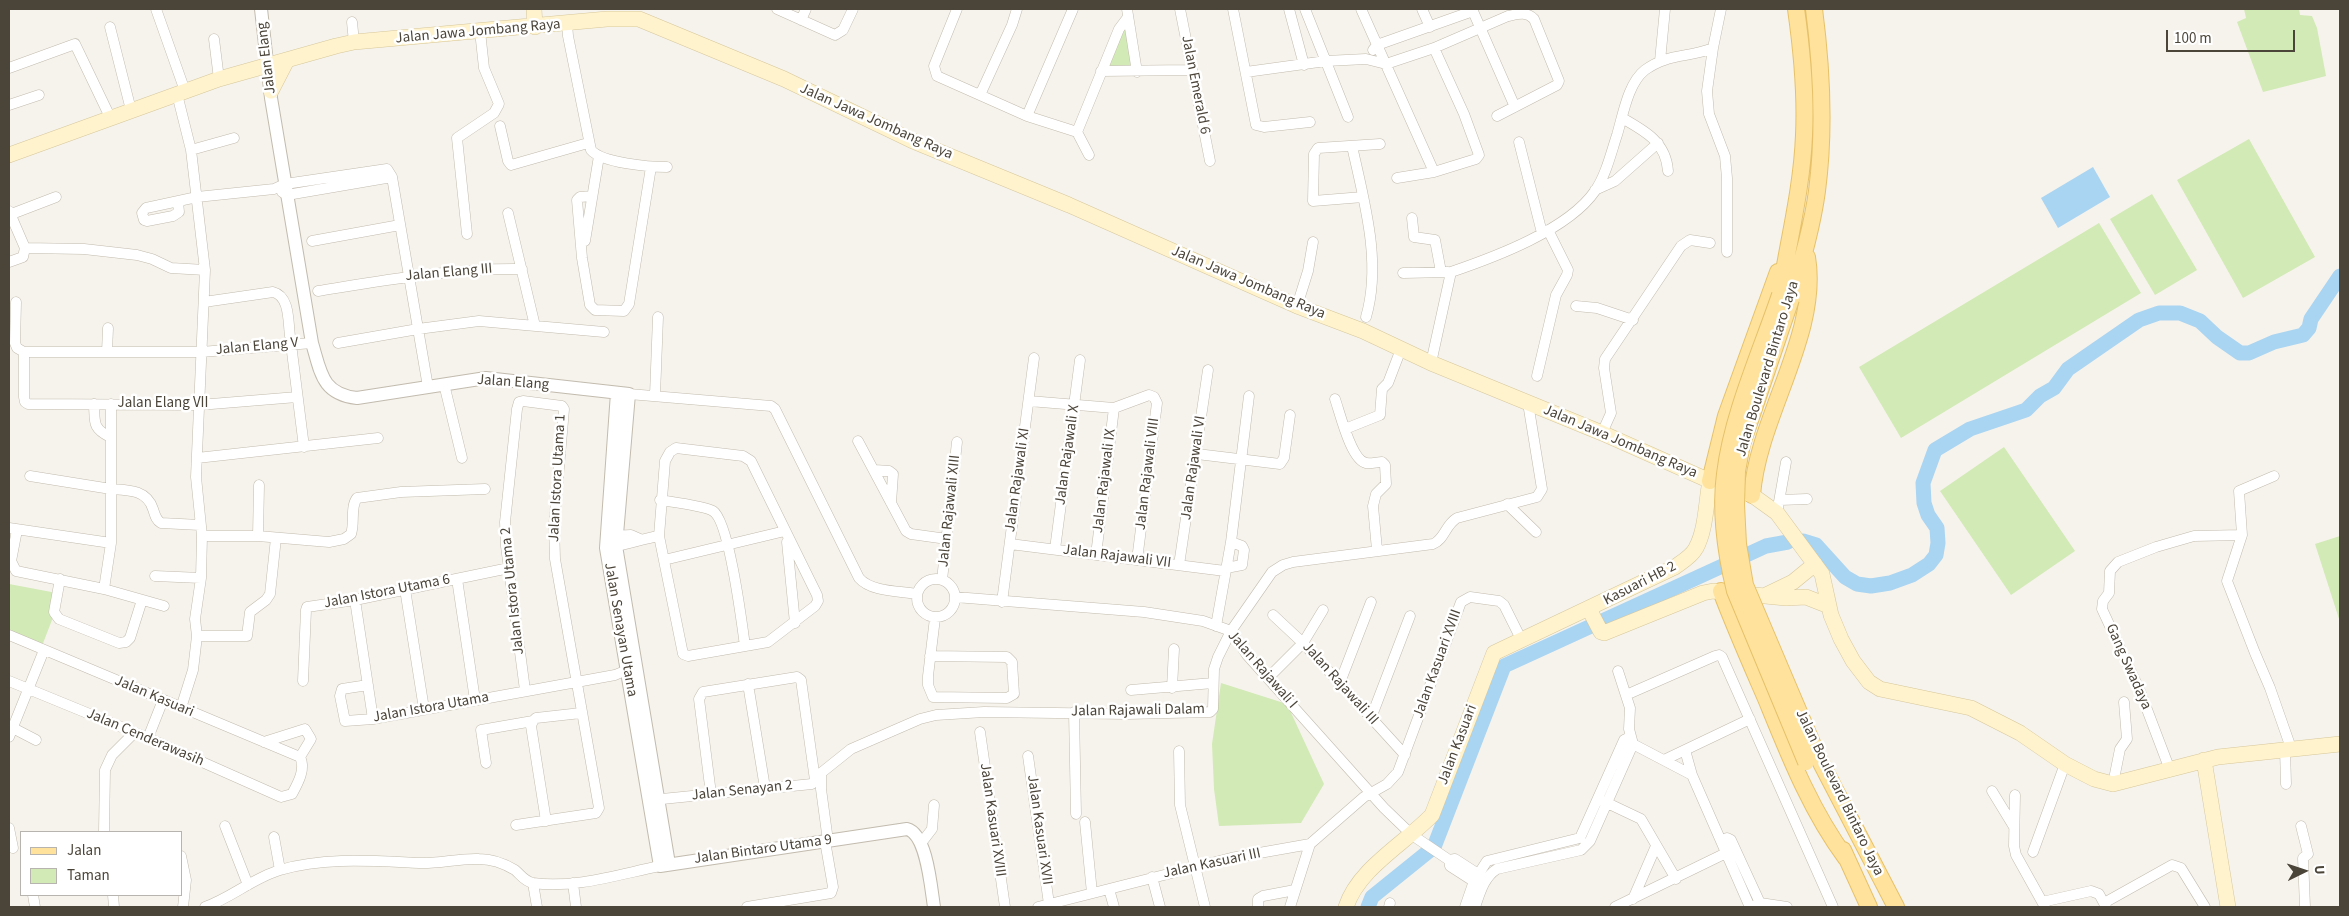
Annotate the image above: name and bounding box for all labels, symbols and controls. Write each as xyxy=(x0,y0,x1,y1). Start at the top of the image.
street label: Jalan Jawa Jombang Raya xyxy=(395,16,561,48)
scale bar xyxy=(2169,20,2298,52)
street label: Jalan Elang xyxy=(254,21,280,95)
text: 100 m xyxy=(2174,28,2212,49)
street label: Jalan Emerald 6 xyxy=(1177,34,1213,136)
street label: Jalan Jawa Jombang Raya xyxy=(797,80,955,164)
street label: Jalan Jawa Jombang Raya xyxy=(1168,242,1328,324)
street label: Jalan Elang III xyxy=(405,260,493,286)
street label: Jalan Boulevard Bintaro Jaya xyxy=(1733,279,1803,459)
street label: Jalan Elang V xyxy=(215,334,299,360)
street label: Jalan Elang xyxy=(476,371,550,395)
street label: Jalan Elang VII xyxy=(117,395,209,413)
street label: Jalan Jawa Jombang Raya xyxy=(1540,401,1700,483)
street label: Jalan Rajawali X xyxy=(1052,404,1084,506)
street label: Jalan Istora Utama 1 xyxy=(546,414,570,542)
street label: Jalan Rajawali VI xyxy=(1178,415,1210,521)
street label: Jalan Rajawali VIII xyxy=(1132,417,1164,531)
street label: Jalan Rajawali XI xyxy=(1002,427,1034,533)
street label: Jalan Rajawali IX xyxy=(1090,428,1120,534)
street label: Jalan Rajawali XIII xyxy=(935,454,965,568)
street label: Jalan Istora Utama 2 xyxy=(497,526,529,656)
street label: Jalan Rajawali VII xyxy=(1062,541,1172,573)
street label: Kasuari HB 2 xyxy=(1601,558,1679,610)
street label: Jalan Senayan Utama xyxy=(599,561,641,699)
street label: Jalan Istora Utama 6 xyxy=(322,571,452,613)
street label: Jalan Kasuari XVIII xyxy=(1410,607,1466,721)
street label: Gang Swadaya xyxy=(2101,621,2155,713)
street label: Jalan Rajawali I xyxy=(1223,627,1301,713)
street label: Jalan Rajawali III xyxy=(1298,639,1382,729)
street label: Jalan Kasuari xyxy=(112,672,196,722)
street label: Jalan Istora Utama xyxy=(372,689,490,727)
street label: Jalan Rajawali Dalam xyxy=(1071,701,1205,721)
street label: Jalan Kasuari xyxy=(1434,702,1482,788)
street label: Jalan Cenderawasih xyxy=(83,705,207,771)
street label: Jalan Boulevard Bintaro Jaya xyxy=(1791,707,1887,879)
street label: Jalan Kasuari XVIII xyxy=(975,762,1009,878)
street label: Jalan Kasuari XVII xyxy=(1022,774,1056,886)
street label: Jalan Senayan 2 xyxy=(691,777,793,805)
legend xyxy=(20,831,182,896)
street label: Jalan Bintaro Utama 9 xyxy=(693,831,833,869)
text: Jalan xyxy=(67,840,101,861)
street label: Jalan Kasuari III xyxy=(1162,845,1262,883)
north arrow xyxy=(2279,846,2329,896)
text: Taman xyxy=(67,865,110,886)
text: U xyxy=(2309,865,2329,875)

